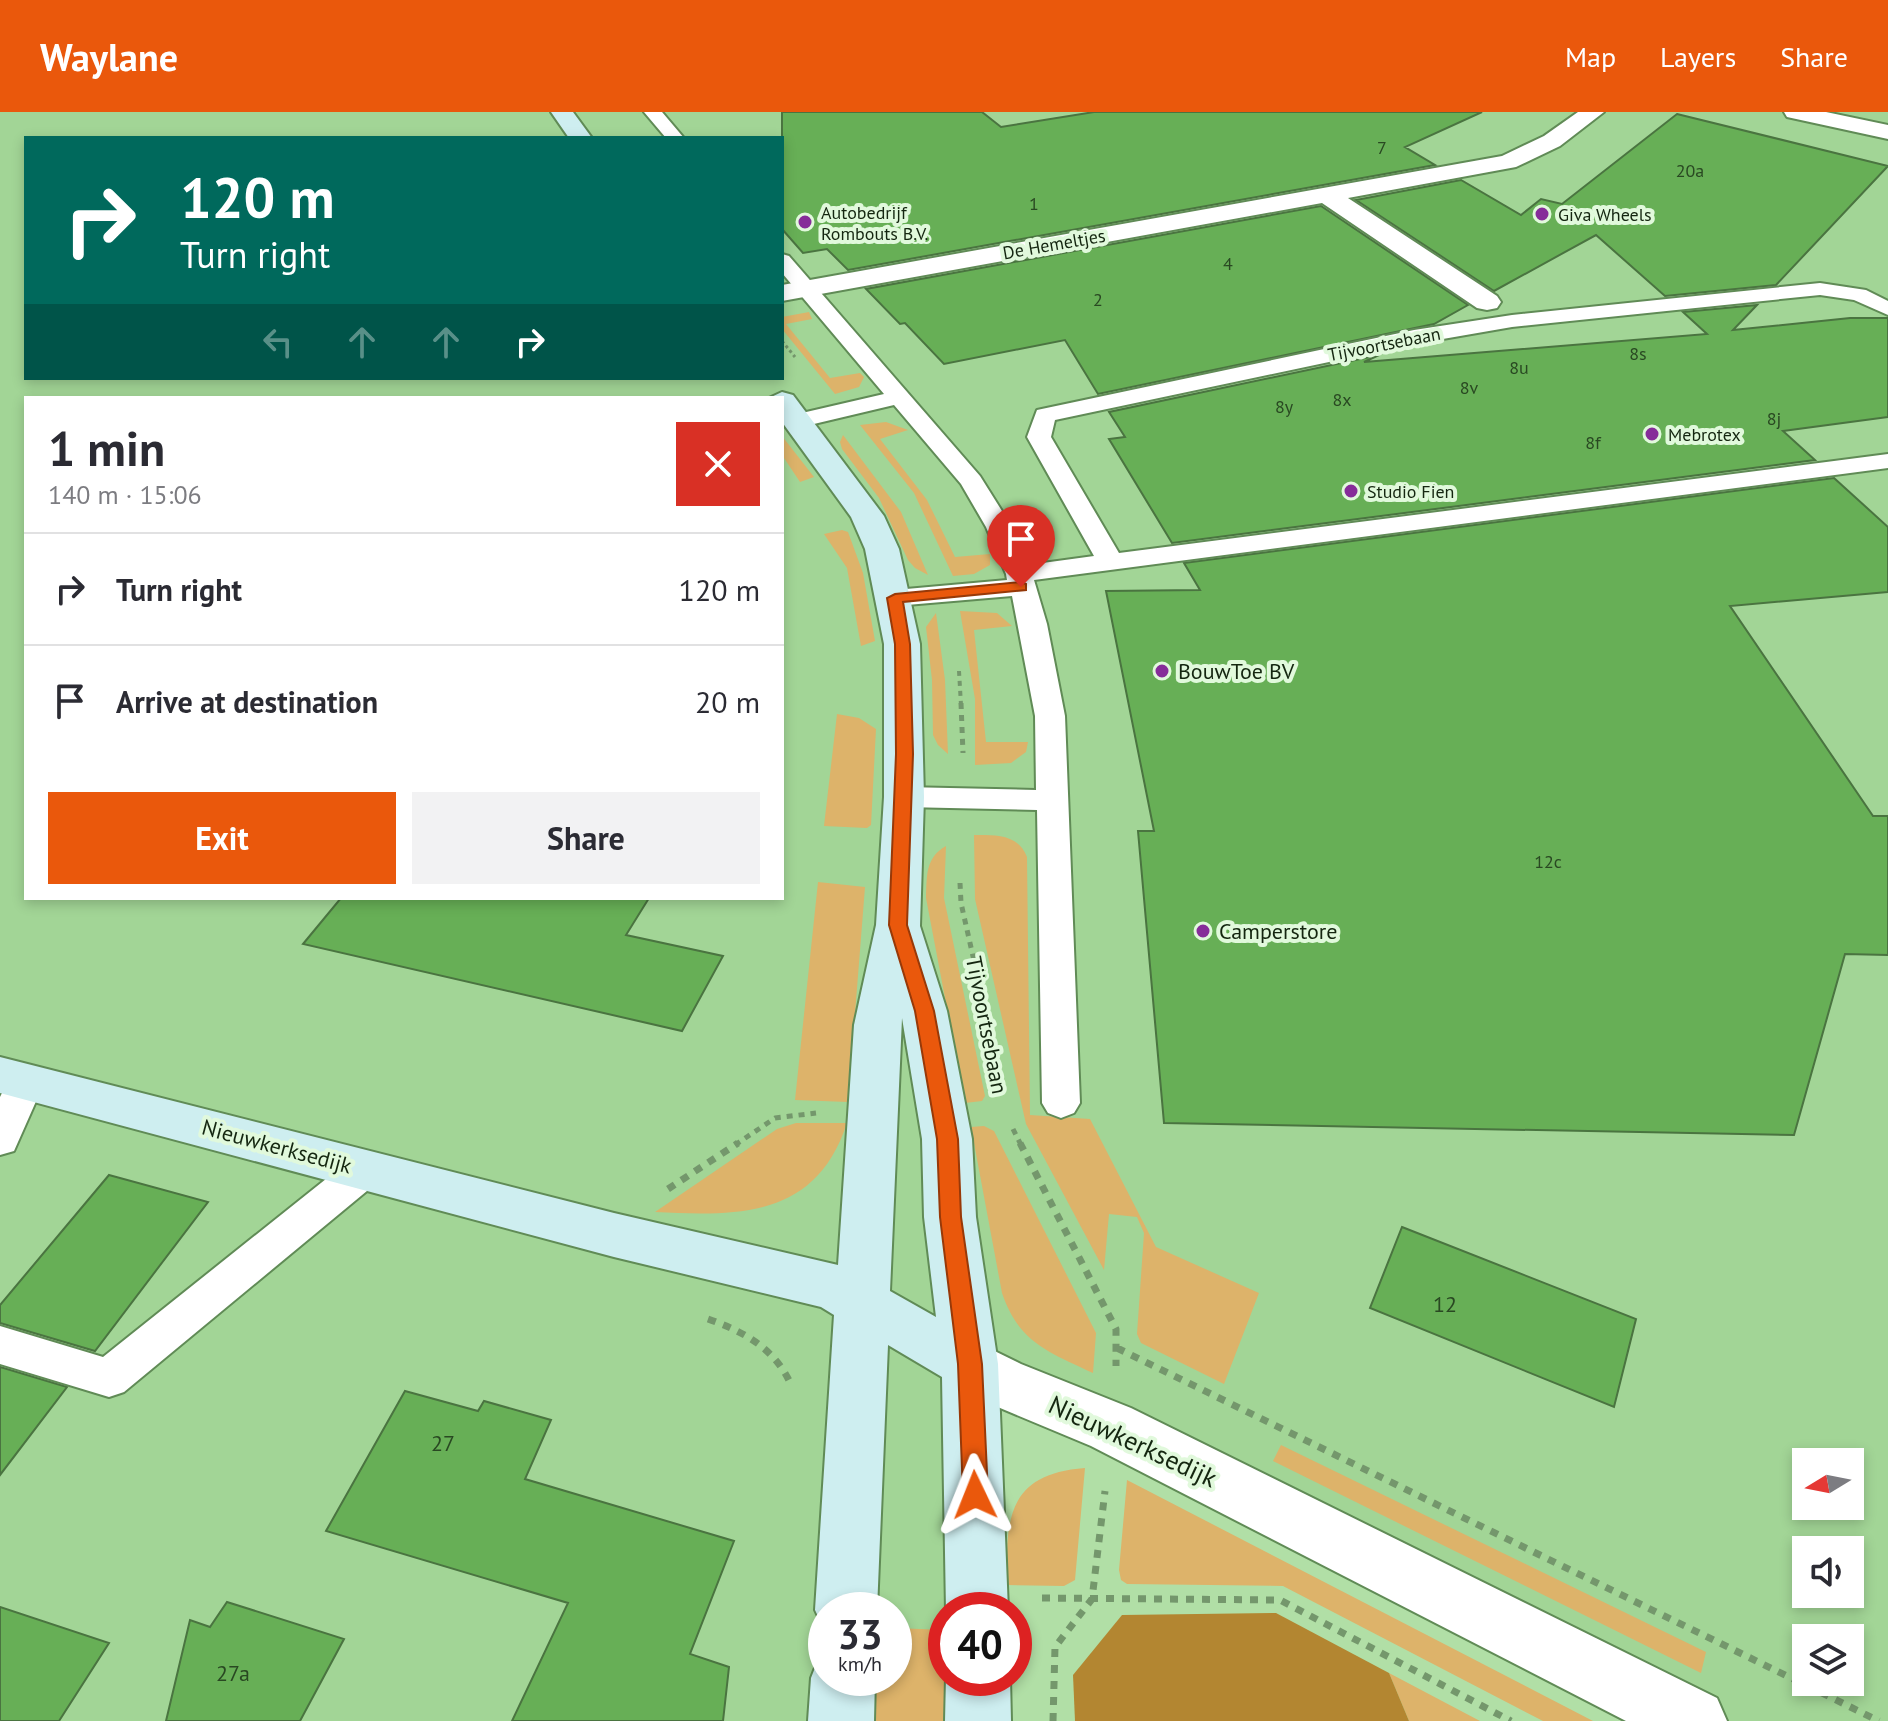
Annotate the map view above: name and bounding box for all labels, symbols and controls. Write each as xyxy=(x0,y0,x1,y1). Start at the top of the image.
text: Waylane xyxy=(40,32,178,81)
text: Map xyxy=(1565,38,1616,75)
text: Layers xyxy=(1660,38,1736,75)
text: Share xyxy=(1780,38,1848,75)
house number: 7 xyxy=(1377,136,1387,159)
house number: 20a xyxy=(1676,159,1704,182)
text: 120 m xyxy=(180,161,335,233)
icon: right xyxy=(48,168,152,272)
house number: 1 xyxy=(1029,192,1039,215)
place label: Autobedrijf Rombouts B.V. xyxy=(821,201,928,245)
place label: Giva Wheels xyxy=(1558,203,1652,226)
marker: Giva Wheels xyxy=(1533,205,1551,223)
marker: Autobedrijf Rombouts B.V. xyxy=(796,213,814,231)
street label: De Hemeltjes xyxy=(1001,224,1107,264)
text: Turn right xyxy=(180,231,330,278)
house number: 4 xyxy=(1223,252,1233,275)
house number: 2 xyxy=(1093,288,1103,311)
icon: left xyxy=(256,320,300,364)
icon: ahead xyxy=(340,320,384,364)
icon: ahead xyxy=(424,320,468,364)
icon: right xyxy=(508,320,552,364)
street label: Tijvoortsebaan xyxy=(1326,322,1442,366)
house number: 8s xyxy=(1629,342,1647,365)
house number: 8u xyxy=(1509,356,1529,379)
house number: 8v xyxy=(1460,376,1479,399)
house number: 8x xyxy=(1332,388,1352,411)
house number: 8y xyxy=(1275,395,1294,418)
house number: 8j xyxy=(1767,407,1781,430)
text: 1 min xyxy=(48,417,165,479)
button: close xyxy=(676,422,760,506)
place label: Mebrotex xyxy=(1668,423,1741,446)
marker: Mebrotex xyxy=(1643,425,1661,443)
house number: 8f xyxy=(1585,431,1602,454)
text: 140 m · 15:06 xyxy=(48,478,202,511)
place label: Studio Fien xyxy=(1367,480,1454,503)
marker: Studio Fien xyxy=(1342,482,1360,500)
pin xyxy=(987,505,1055,587)
icon: arrive xyxy=(999,517,1043,561)
icon: right xyxy=(48,567,92,611)
text: Turn right xyxy=(116,570,242,609)
text: 120 m xyxy=(679,570,760,609)
place label: BouwToe BV xyxy=(1178,657,1295,685)
marker: BouwToe BV xyxy=(1153,662,1171,680)
icon: arrive xyxy=(48,679,92,723)
text: Arrive at destination xyxy=(116,682,378,721)
text: 20 m xyxy=(695,682,760,721)
button: Exit xyxy=(48,792,396,884)
button: Share xyxy=(412,792,760,884)
house number: 12c xyxy=(1534,850,1562,873)
place label: Camperstore xyxy=(1219,917,1337,945)
marker: Camperstore xyxy=(1194,922,1212,940)
street label: Tijvoortsebaan xyxy=(960,954,1014,1096)
street label: Nieuwkerksedijk xyxy=(199,1113,355,1180)
house number: 12 xyxy=(1433,1290,1457,1318)
street label: Nieuwkerksedijk xyxy=(1044,1388,1223,1495)
house number: 27 xyxy=(431,1429,455,1457)
north arrow xyxy=(1792,1448,1864,1520)
map controls xyxy=(1792,1448,1864,1696)
position arrow xyxy=(933,1453,1017,1537)
button: sound xyxy=(1792,1536,1864,1608)
speed limit sign: 40 xyxy=(928,1592,1032,1696)
text: 33 xyxy=(837,1608,883,1660)
button: layers xyxy=(1792,1624,1864,1696)
text: km/h xyxy=(838,1651,882,1677)
house number: 27a xyxy=(216,1659,250,1687)

